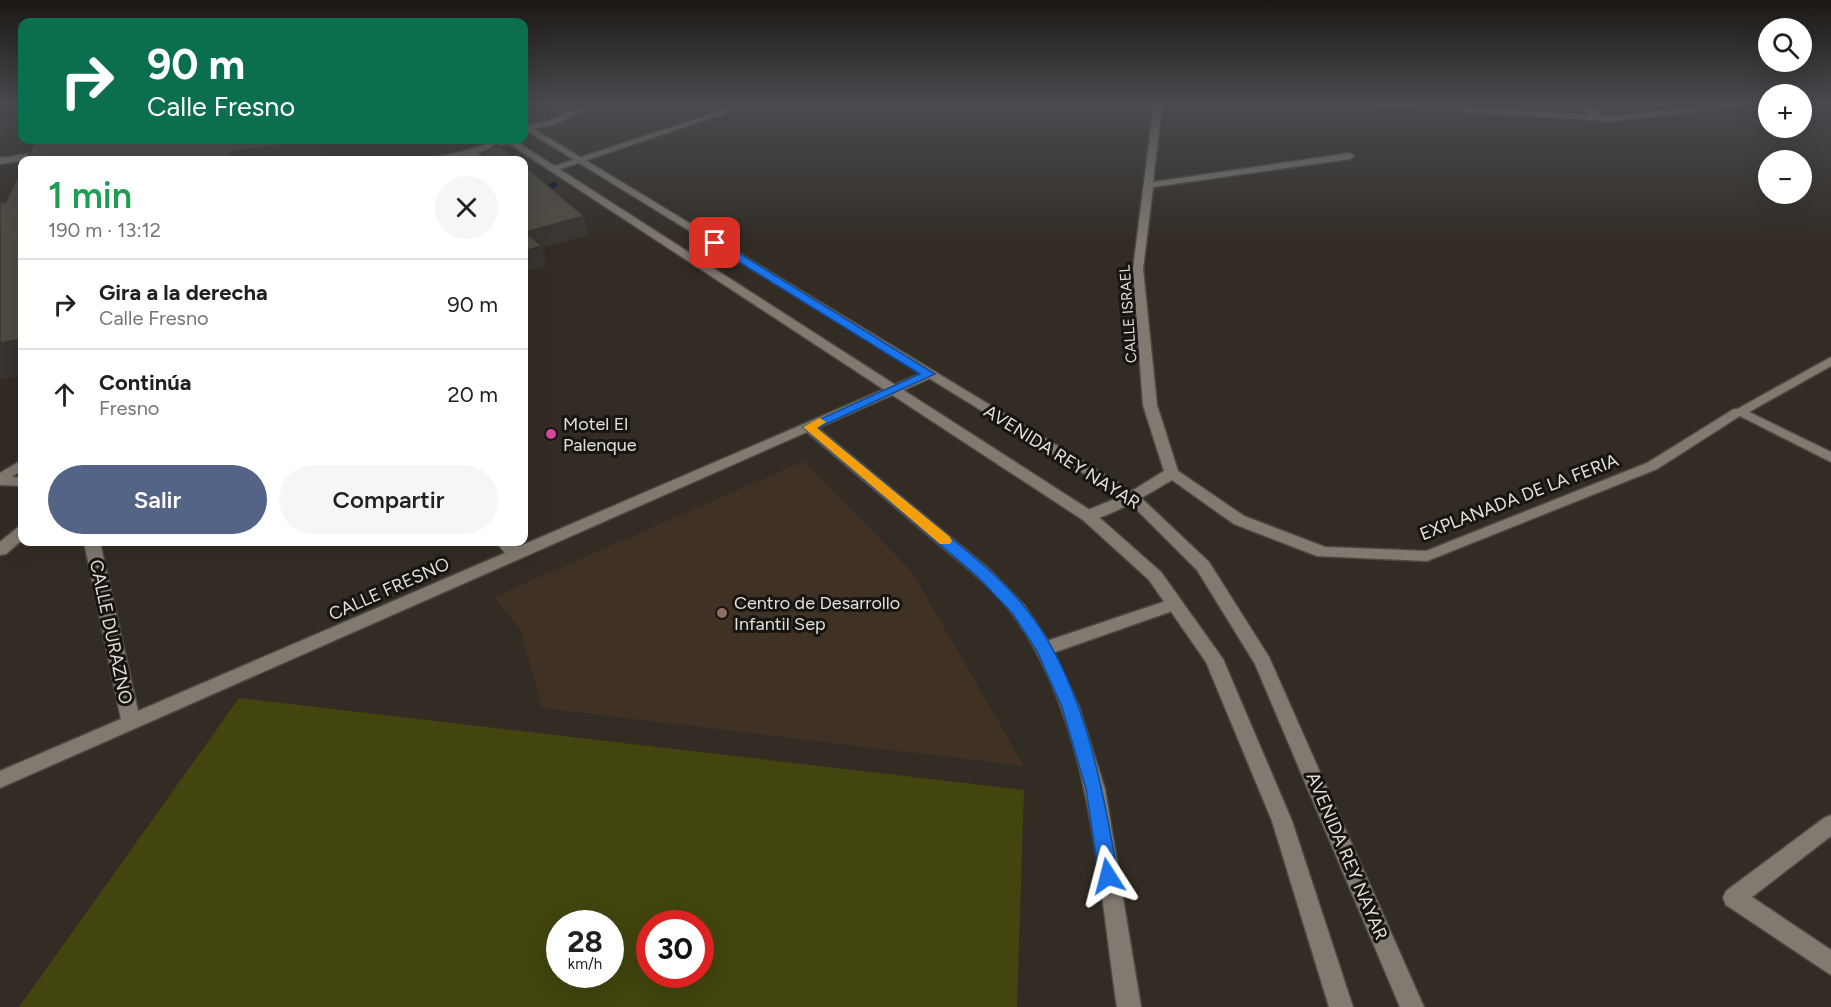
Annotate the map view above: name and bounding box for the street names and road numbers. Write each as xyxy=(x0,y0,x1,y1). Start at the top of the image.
street label: CALLE ISRAEL xyxy=(1116,264,1140,364)
street label: AVENIDA REY NAYAR xyxy=(980,400,1144,514)
street label: EXPLANADA DE LA FERIA xyxy=(1417,449,1621,545)
street label: CALLE FRESNO xyxy=(325,553,453,625)
street label: CALLE DURAZNO xyxy=(85,558,137,706)
street label: AVENIDA REY NAYAR xyxy=(1302,769,1392,943)

